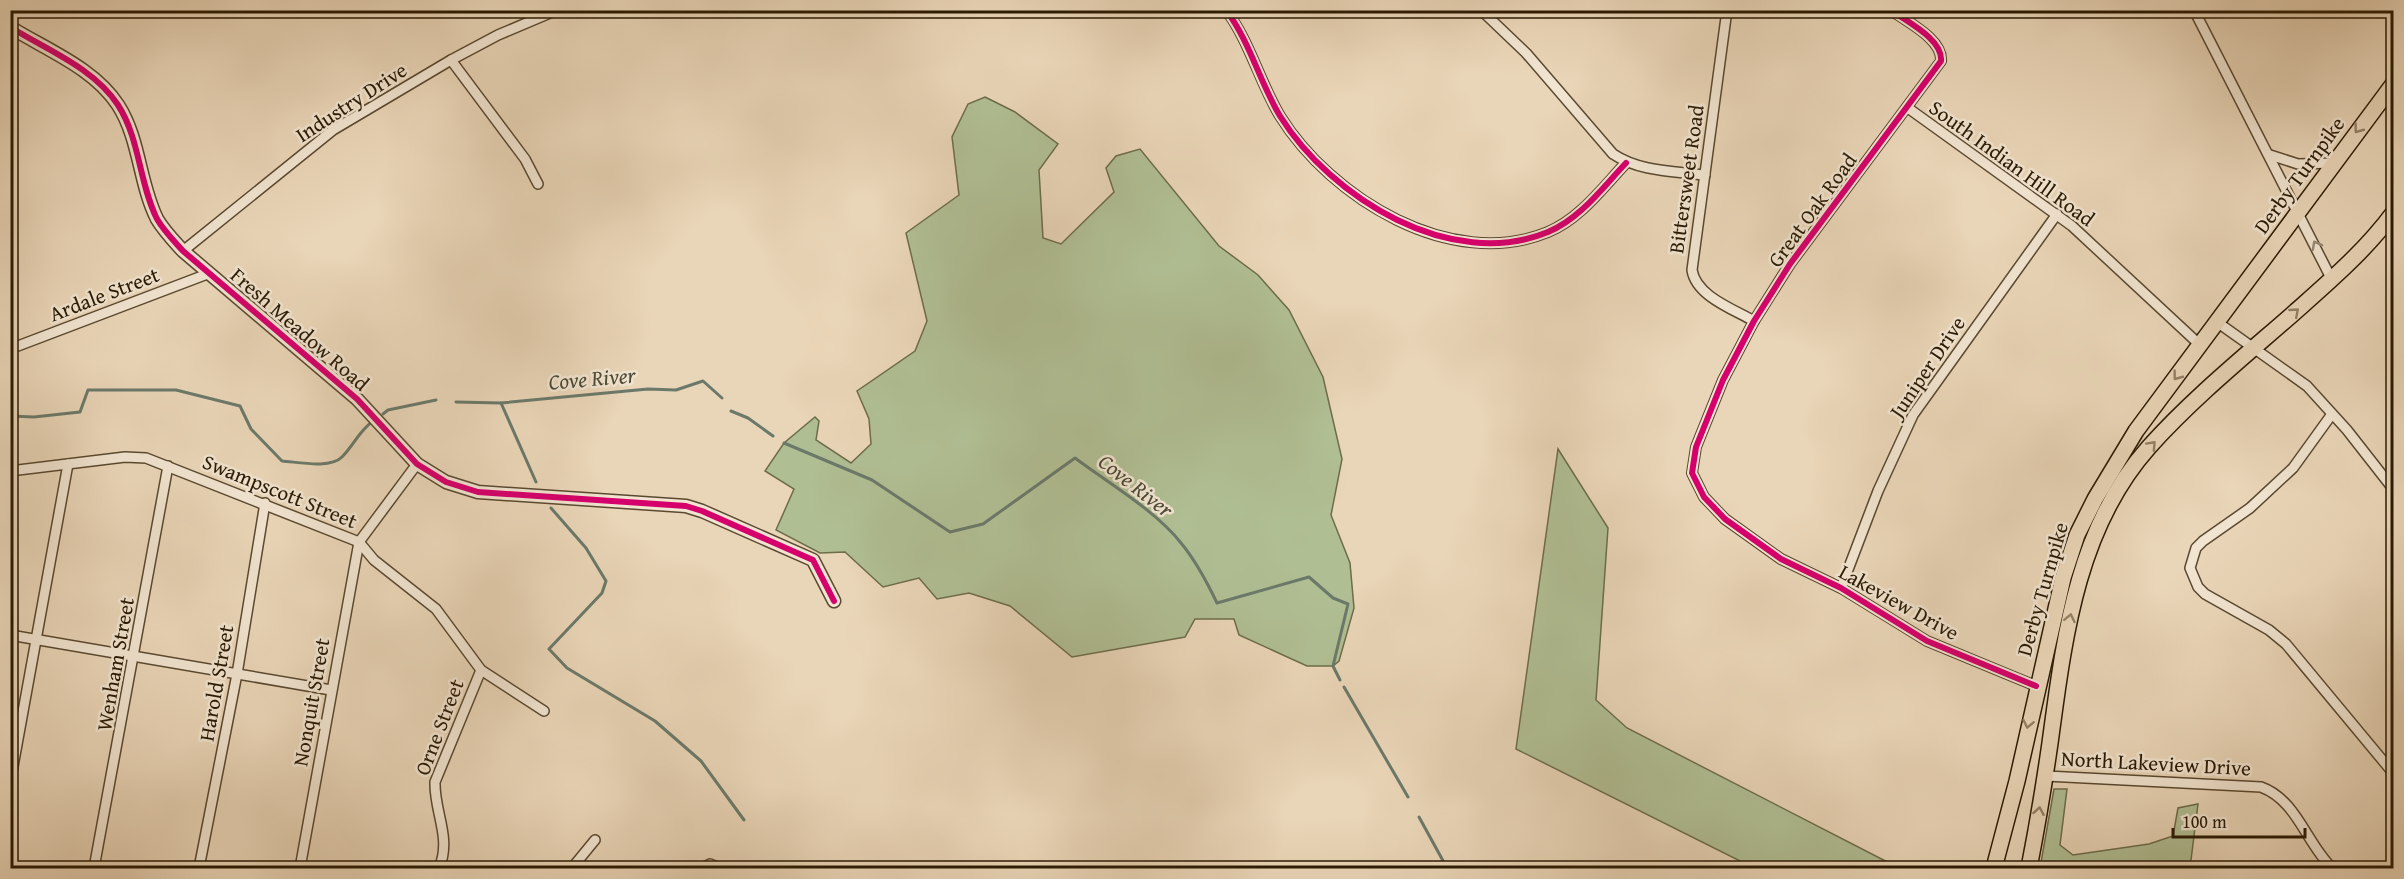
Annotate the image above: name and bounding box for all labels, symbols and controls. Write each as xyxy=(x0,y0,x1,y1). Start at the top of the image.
street label: Industry Drive xyxy=(289,54,413,150)
street label: South Indian Hill Road xyxy=(1923,92,2102,234)
street label: Bittersweet Road xyxy=(1660,102,1712,255)
street label: Derby Turnpike xyxy=(2246,110,2352,240)
one-way arrow xyxy=(2355,123,2366,134)
street label: Great Oak Road xyxy=(1760,146,1865,273)
one-way arrow xyxy=(2312,241,2323,251)
street label: Ardale Street xyxy=(44,259,164,329)
street label: Fresh Meadow Road xyxy=(224,260,377,399)
one-way arrow xyxy=(2288,308,2299,319)
street label: Juniper Drive xyxy=(1880,310,1973,427)
water label: Cove River xyxy=(547,358,638,398)
one-way arrow xyxy=(2173,370,2184,381)
one-way arrow xyxy=(2145,441,2156,451)
street label: Swampscott Street xyxy=(198,446,362,536)
water label: Cove River xyxy=(1092,446,1181,525)
street label: Derby Turnpike xyxy=(2008,518,2076,660)
street label: Lakeview Drive xyxy=(1833,556,1965,648)
street label: Wenham Street xyxy=(88,594,142,733)
one-way arrow xyxy=(2062,614,2075,624)
street label: Harold Street xyxy=(191,622,242,744)
street label: Nonquit Street xyxy=(284,635,338,769)
street label: Orne Street xyxy=(406,674,472,780)
one-way arrow xyxy=(2022,719,2035,729)
street label: North Lakeview Drive xyxy=(2060,743,2252,783)
scale bar xyxy=(2173,801,2305,839)
one-way arrow xyxy=(2033,806,2045,816)
text: 100 m xyxy=(2182,808,2227,835)

